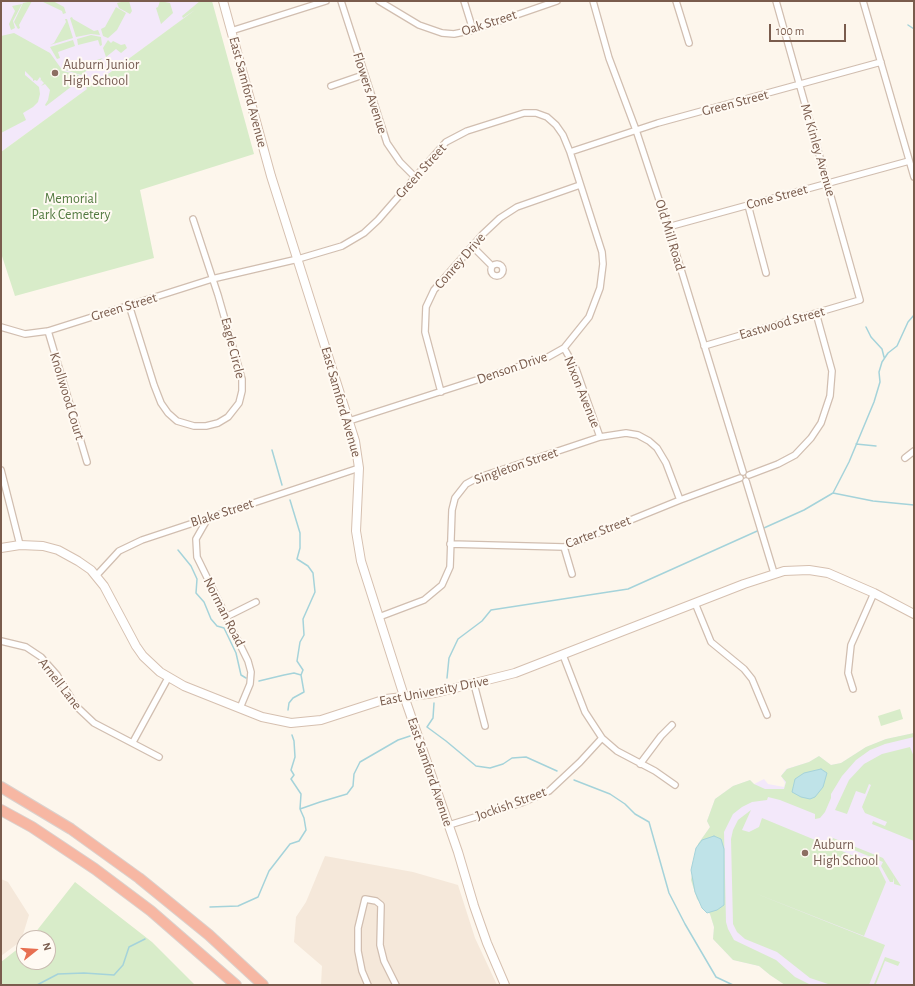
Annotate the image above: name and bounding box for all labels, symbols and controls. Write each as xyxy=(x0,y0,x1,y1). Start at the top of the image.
street label: Oak Street xyxy=(459,6,519,40)
scale bar xyxy=(771,16,848,42)
text: 100 m xyxy=(776,25,804,37)
street label: East Samford Avenue xyxy=(225,35,271,149)
street label: Flowers Avenue xyxy=(349,50,391,136)
place label: Auburn Junior High School xyxy=(63,57,139,90)
marker: Auburn Junior High School xyxy=(50,68,60,78)
street label: Green Street xyxy=(700,86,770,120)
street label: Mc Kinley Avenue xyxy=(797,102,839,198)
street label: Green Street xyxy=(392,140,450,202)
street label: Cone Street xyxy=(745,181,809,213)
park label: Memorial Park Cemetery xyxy=(32,191,110,224)
street label: Old Mill Road xyxy=(651,197,689,273)
street label: Conrey Drive xyxy=(431,229,489,293)
street label: Green Street xyxy=(89,289,159,325)
street label: Eastwood Street xyxy=(737,303,827,343)
street label: Eagle Circle xyxy=(217,316,249,380)
street label: East Samford Avenue xyxy=(317,345,365,459)
street label: Denson Drive xyxy=(475,348,549,388)
street label: Knollwood Court xyxy=(46,350,88,442)
street label: Nixon Avenue xyxy=(560,354,604,430)
street label: Singleton Street xyxy=(472,444,560,488)
street label: Blake Street xyxy=(188,495,256,531)
street label: Carter Street xyxy=(563,512,633,552)
street label: Norman Road xyxy=(199,575,249,649)
street label: Arnell Lane xyxy=(35,655,85,713)
street label: East University Drive xyxy=(378,672,490,710)
street label: East Samford Avenue xyxy=(403,715,457,829)
street label: Jockish Street xyxy=(473,783,549,825)
place label: Auburn High School xyxy=(813,837,879,870)
marker: Auburn High School xyxy=(800,848,810,858)
north arrow xyxy=(16,930,56,970)
text: N xyxy=(41,941,53,952)

